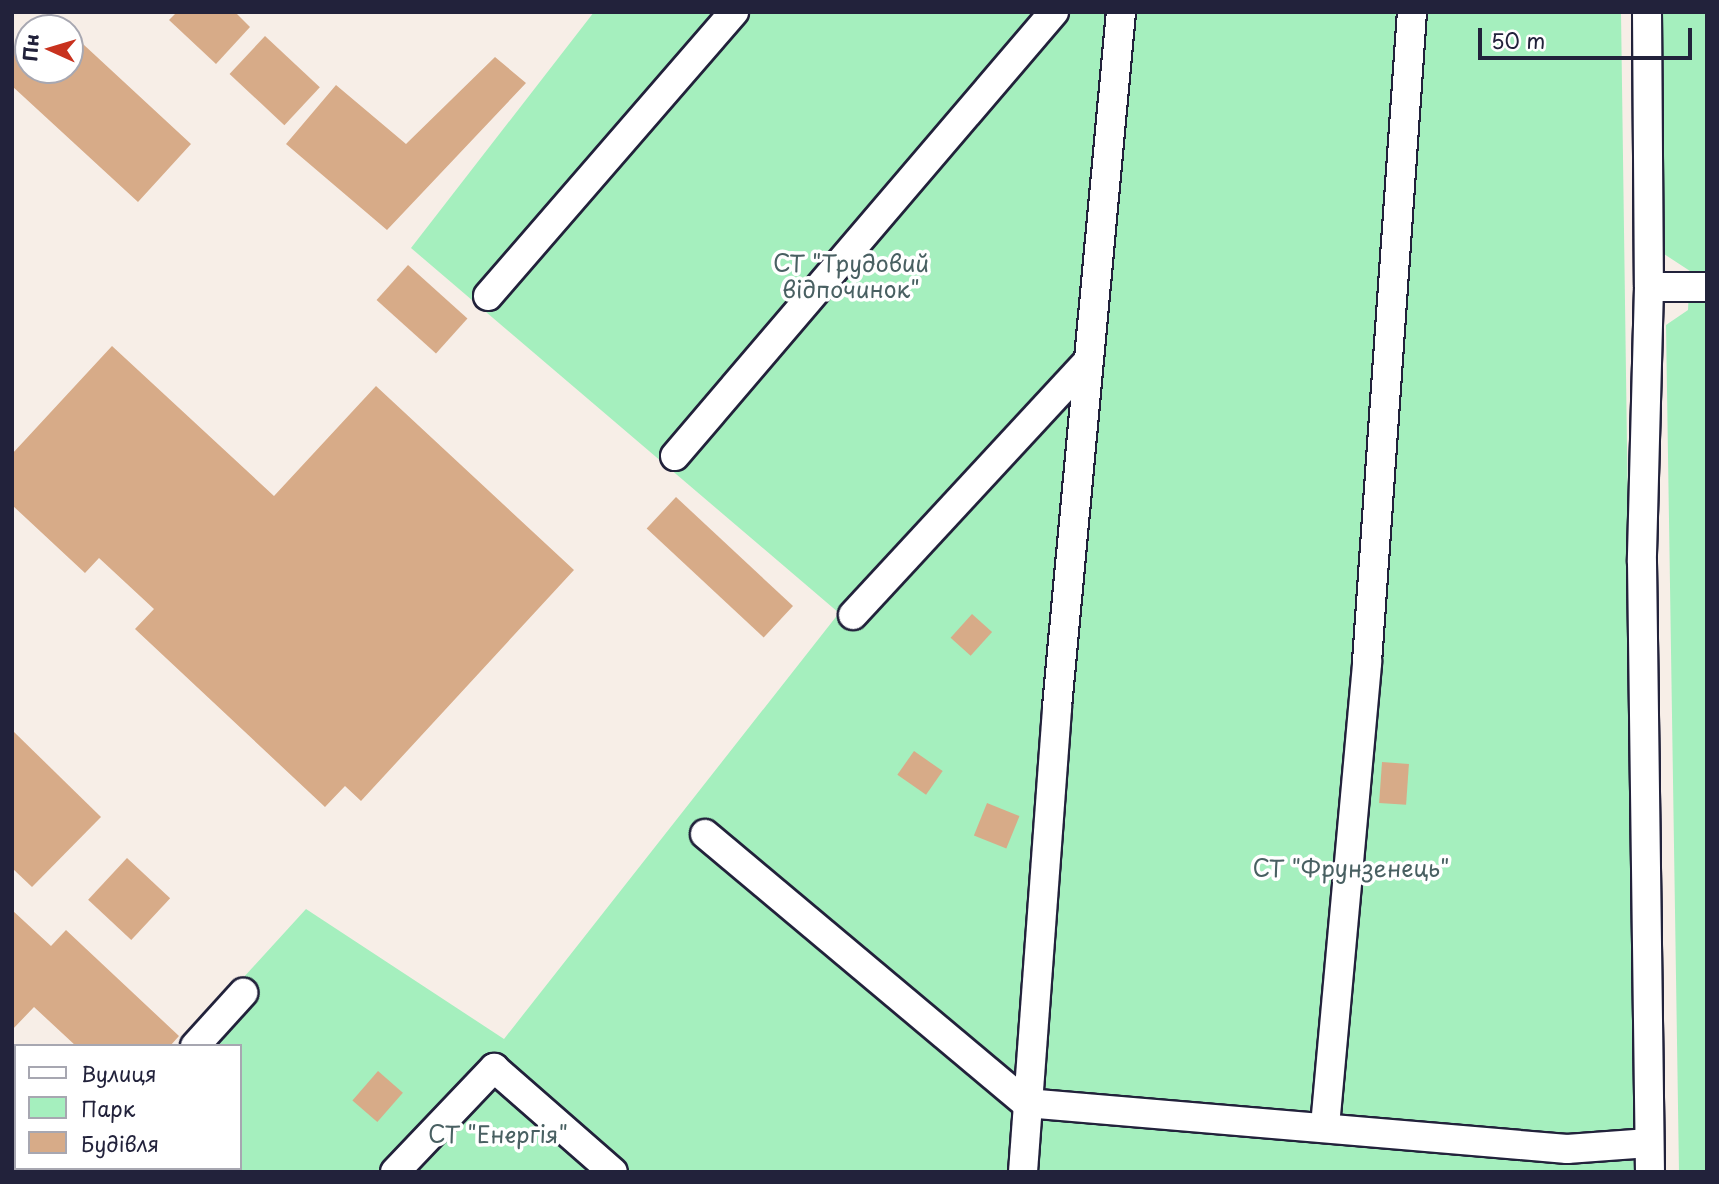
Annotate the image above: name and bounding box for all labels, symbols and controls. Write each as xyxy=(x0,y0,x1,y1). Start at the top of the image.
north arrow xyxy=(14,14,84,84)
scale bar xyxy=(1481,14,1694,58)
text: 50 m xyxy=(1491,24,1545,56)
text: Пн xyxy=(15,33,45,62)
park label: СТ "Трудовий відпочинок" xyxy=(773,249,929,303)
park label: СТ "Фрунзенець" xyxy=(1252,854,1450,882)
legend xyxy=(14,1044,242,1170)
text: Вулиця xyxy=(81,1057,157,1089)
text: Парк xyxy=(81,1092,135,1124)
park label: СТ "Енергія" xyxy=(428,1120,568,1148)
text: Будівля xyxy=(81,1127,159,1159)

